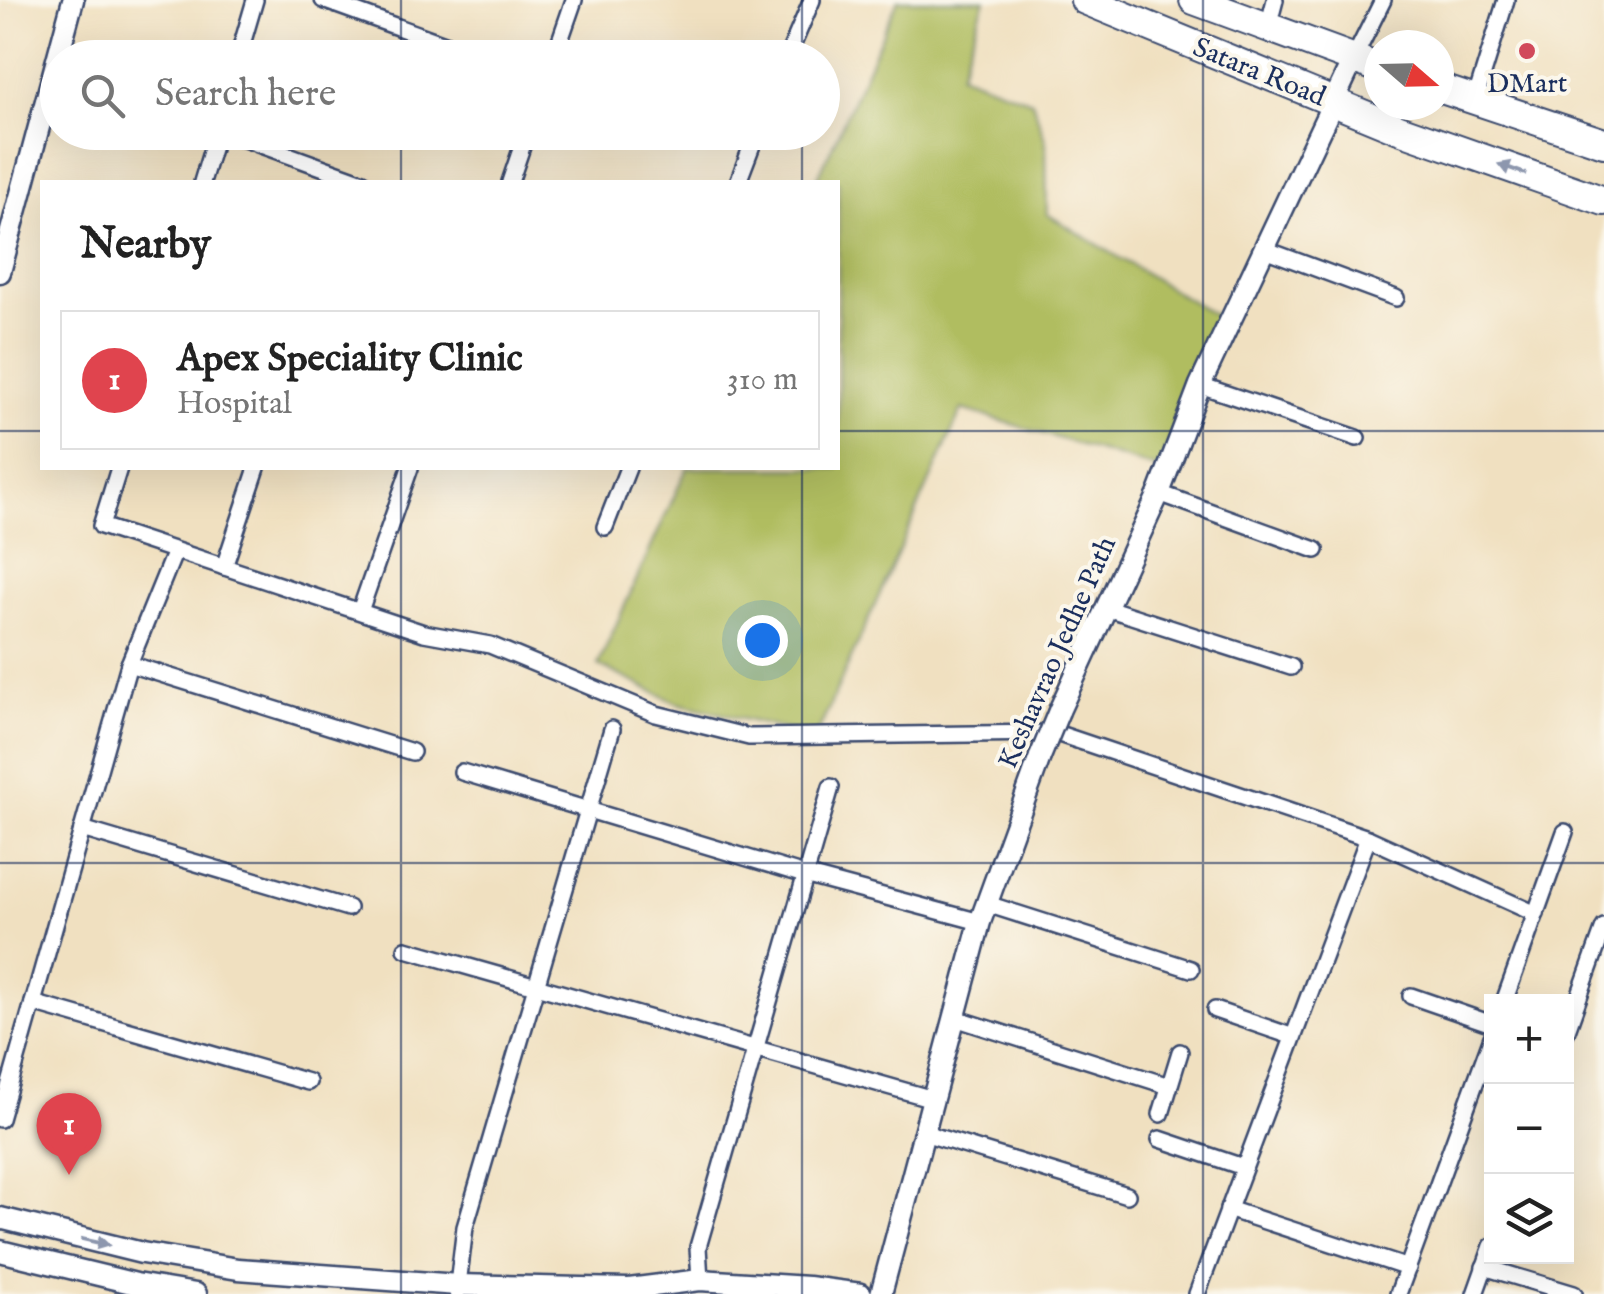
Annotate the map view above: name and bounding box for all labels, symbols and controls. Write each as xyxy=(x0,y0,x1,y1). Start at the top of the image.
north arrow xyxy=(1364,30,1454,120)
street label: Satara Road xyxy=(1188,31,1330,115)
search box xyxy=(40,40,840,150)
marker: DMart xyxy=(1516,40,1538,62)
place label: DMart xyxy=(1487,67,1568,102)
icon: search xyxy=(75,68,130,123)
text: Search here xyxy=(155,71,336,119)
one-way arrow xyxy=(1497,161,1527,176)
text: Nearby xyxy=(80,219,211,272)
text: Apex Speciality Clinic xyxy=(177,336,523,384)
text: 1 xyxy=(109,360,120,401)
text: 310 m xyxy=(727,360,798,401)
text: Hospital xyxy=(177,384,292,425)
street label: Keshavrao Jedhe Path xyxy=(991,531,1125,775)
your location xyxy=(737,615,788,666)
map controls xyxy=(1484,994,1574,1264)
button: + xyxy=(1484,994,1574,1084)
button: − xyxy=(1484,1084,1574,1174)
pin: 1 xyxy=(36,1092,102,1175)
button: layers xyxy=(1484,1174,1574,1264)
one-way arrow xyxy=(80,1235,111,1250)

